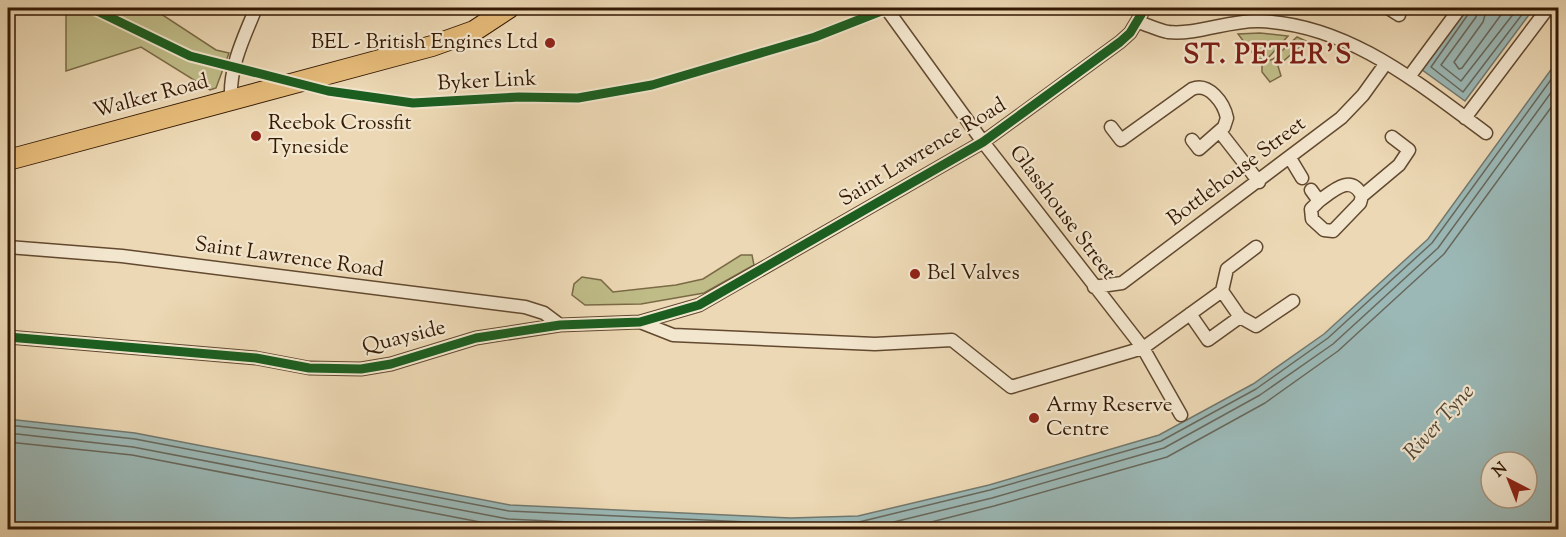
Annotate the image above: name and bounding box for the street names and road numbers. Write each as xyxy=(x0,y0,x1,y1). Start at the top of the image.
street label: Byker Link xyxy=(437,64,538,100)
street label: Walker Road xyxy=(90,67,212,127)
street label: Saint Lawrence Road xyxy=(834,91,1013,215)
street label: Bottlehouse Street xyxy=(1161,110,1313,234)
street label: Glasshouse Street xyxy=(1001,139,1123,287)
street label: Saint Lawrence Road xyxy=(193,230,386,286)
street label: Quayside xyxy=(359,313,449,363)

